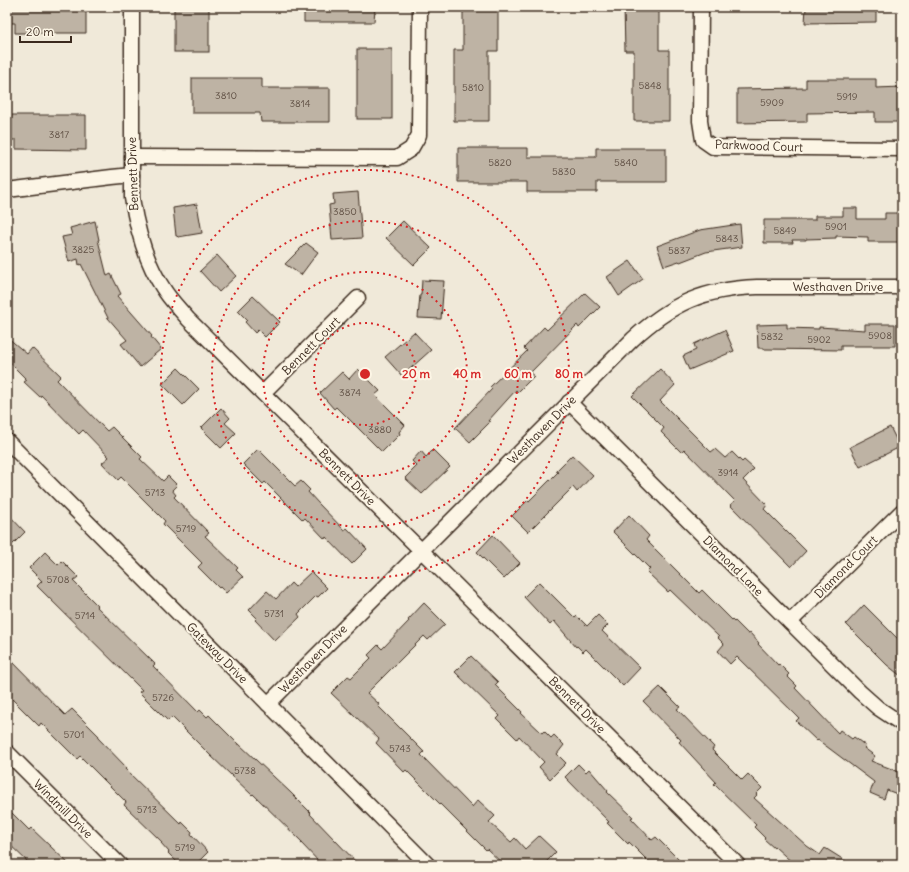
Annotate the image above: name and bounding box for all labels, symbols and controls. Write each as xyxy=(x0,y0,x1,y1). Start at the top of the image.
scale bar xyxy=(20,18,71,44)
text: 20 m xyxy=(26,24,54,39)
house number: 5848 xyxy=(638,79,662,92)
house number: 5810 xyxy=(462,81,484,94)
house number: 3810 xyxy=(215,89,237,102)
house number: 5919 xyxy=(836,90,858,103)
house number: 5909 xyxy=(760,96,784,109)
house number: 3814 xyxy=(289,97,311,110)
house number: 3817 xyxy=(49,128,69,141)
street label: Parkwood Court xyxy=(715,136,803,155)
street label: Bennett Drive xyxy=(124,137,141,211)
house number: 5820 xyxy=(488,156,512,169)
house number: 5840 xyxy=(614,156,638,169)
house number: 5830 xyxy=(552,165,576,178)
house number: 3850 xyxy=(333,205,357,218)
house number: 5901 xyxy=(825,220,847,233)
house number: 5849 xyxy=(773,224,797,237)
house number: 5843 xyxy=(716,232,739,245)
house number: 3825 xyxy=(72,243,95,256)
house number: 5837 xyxy=(668,244,690,257)
street label: Westhaven Drive xyxy=(793,279,883,294)
street label: Bennett Court xyxy=(278,313,343,378)
house number: 5908 xyxy=(868,329,892,342)
house number: 5832 xyxy=(761,330,784,343)
house number: 5902 xyxy=(807,333,831,346)
text: 20 m xyxy=(402,366,430,381)
text: 40 m xyxy=(453,366,482,381)
text: 60 m xyxy=(504,366,533,381)
text: 80 m xyxy=(555,366,584,381)
centre of rings xyxy=(358,367,372,381)
house number: 3874 xyxy=(339,386,361,399)
street label: Westhaven Drive xyxy=(504,392,579,467)
house number: 3880 xyxy=(368,423,392,436)
street label: Bennett Drive xyxy=(316,445,379,508)
house number: 3914 xyxy=(717,466,739,479)
house number: 5713 xyxy=(145,486,165,499)
house number: 5719 xyxy=(176,522,196,535)
street label: Diamond Lane xyxy=(700,532,767,599)
street label: Diamond Court xyxy=(811,532,880,601)
house number: 5708 xyxy=(47,573,70,586)
house number: 5731 xyxy=(264,607,284,620)
house number: 5714 xyxy=(75,609,95,622)
street label: Gateway Drive xyxy=(184,619,251,686)
street label: Westhaven Drive xyxy=(275,621,350,696)
street label: Bennett Drive xyxy=(546,673,609,736)
house number: 5726 xyxy=(152,691,174,704)
house number: 5701 xyxy=(63,728,85,741)
house number: 5743 xyxy=(389,742,411,755)
house number: 5738 xyxy=(234,764,256,777)
street label: Windmill Drive xyxy=(31,776,96,841)
house number: 5713 xyxy=(137,803,157,816)
house number: 5719 xyxy=(175,841,195,854)

